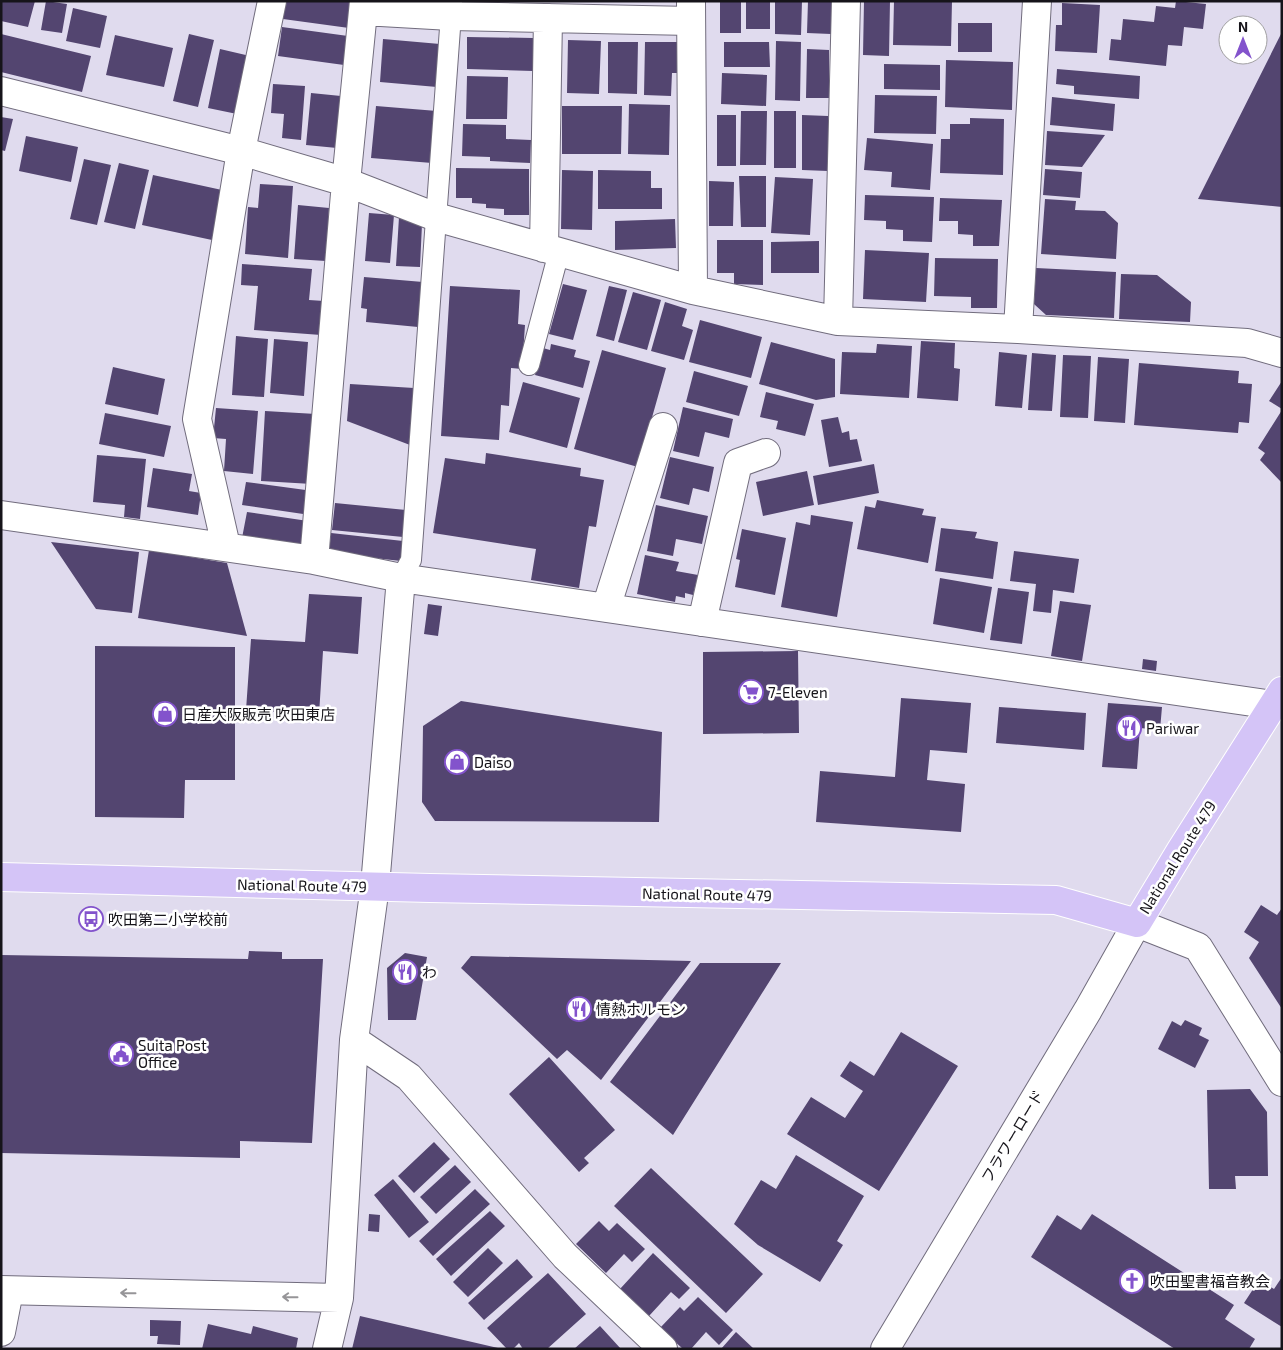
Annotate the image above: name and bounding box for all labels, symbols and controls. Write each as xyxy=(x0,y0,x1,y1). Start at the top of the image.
north arrow xyxy=(1218,15,1268,65)
text: N xyxy=(1238,18,1248,35)
supermarket icon: 7-Eleven xyxy=(738,679,764,705)
place label: 7-Eleven xyxy=(768,683,828,701)
shop icon: 日産大阪販売 吹田東店 xyxy=(152,701,178,727)
place label: 日産大阪販売 吹田東店 xyxy=(182,705,335,723)
restaurant icon: Pariwar xyxy=(1116,715,1142,741)
place label: Pariwar xyxy=(1146,719,1199,737)
shop icon: Daiso xyxy=(444,749,470,775)
place label: Daiso xyxy=(474,753,512,771)
street label: National Route 479 xyxy=(1135,797,1219,917)
street label: National Route 479 xyxy=(237,875,367,895)
street label: National Route 479 xyxy=(642,884,772,904)
bus stop icon: 吹田第二小学校前 xyxy=(78,906,104,932)
place label: 吹田第二小学校前 xyxy=(108,910,228,928)
restaurant icon: わ xyxy=(392,959,418,985)
place label: わ xyxy=(422,963,437,981)
restaurant icon: 情熱ホルモン xyxy=(566,996,592,1022)
place label: 情熱ホルモン xyxy=(596,1000,686,1018)
place label: Suita Post Office xyxy=(138,1036,207,1071)
public building icon: Suita Post Office xyxy=(108,1041,134,1067)
street label: フラワーロード xyxy=(977,1086,1047,1186)
church icon: 吹田聖書福音教会 xyxy=(1119,1268,1145,1294)
place label: 吹田聖書福音教会 xyxy=(1150,1272,1270,1290)
one-way arrow xyxy=(120,1288,136,1298)
one-way arrow xyxy=(282,1292,298,1302)

